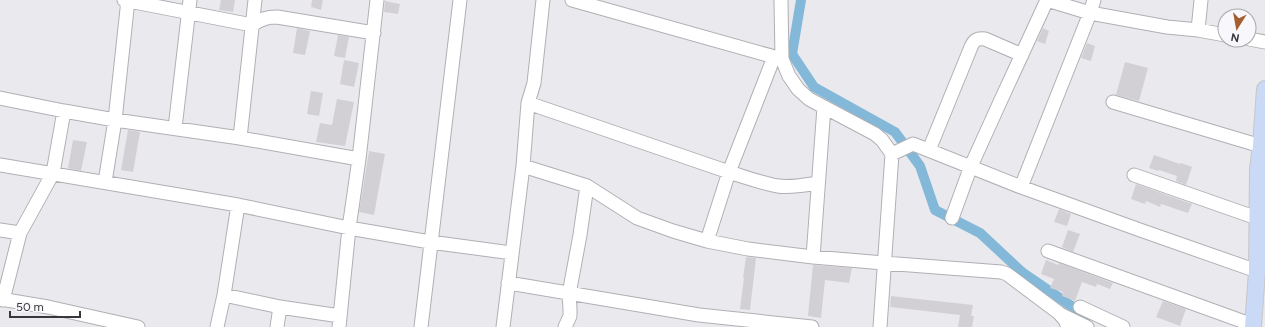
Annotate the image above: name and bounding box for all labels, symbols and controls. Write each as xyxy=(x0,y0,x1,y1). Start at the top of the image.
north arrow xyxy=(1217,8,1257,48)
text: N xyxy=(1230,30,1241,45)
scale bar xyxy=(10,293,80,319)
text: 50 m xyxy=(16,300,44,314)

